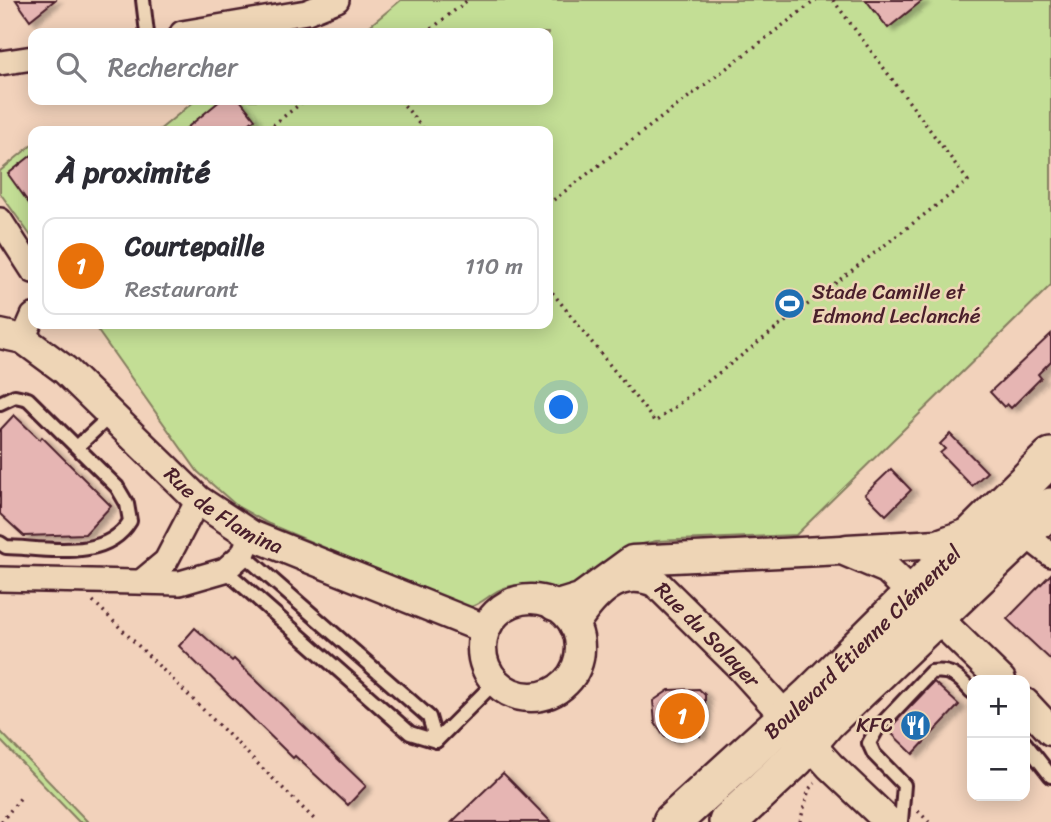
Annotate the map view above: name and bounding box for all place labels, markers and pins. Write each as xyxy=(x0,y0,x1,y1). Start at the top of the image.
place label: Stade Camille et Edmond Leclanché xyxy=(812,273,981,335)
sports icon: Stade Camille et Edmond Leclanché xyxy=(772,287,806,321)
pin: 1 xyxy=(659,690,705,742)
place label: KFC xyxy=(856,706,893,744)
restaurant icon: KFC xyxy=(899,708,933,742)

